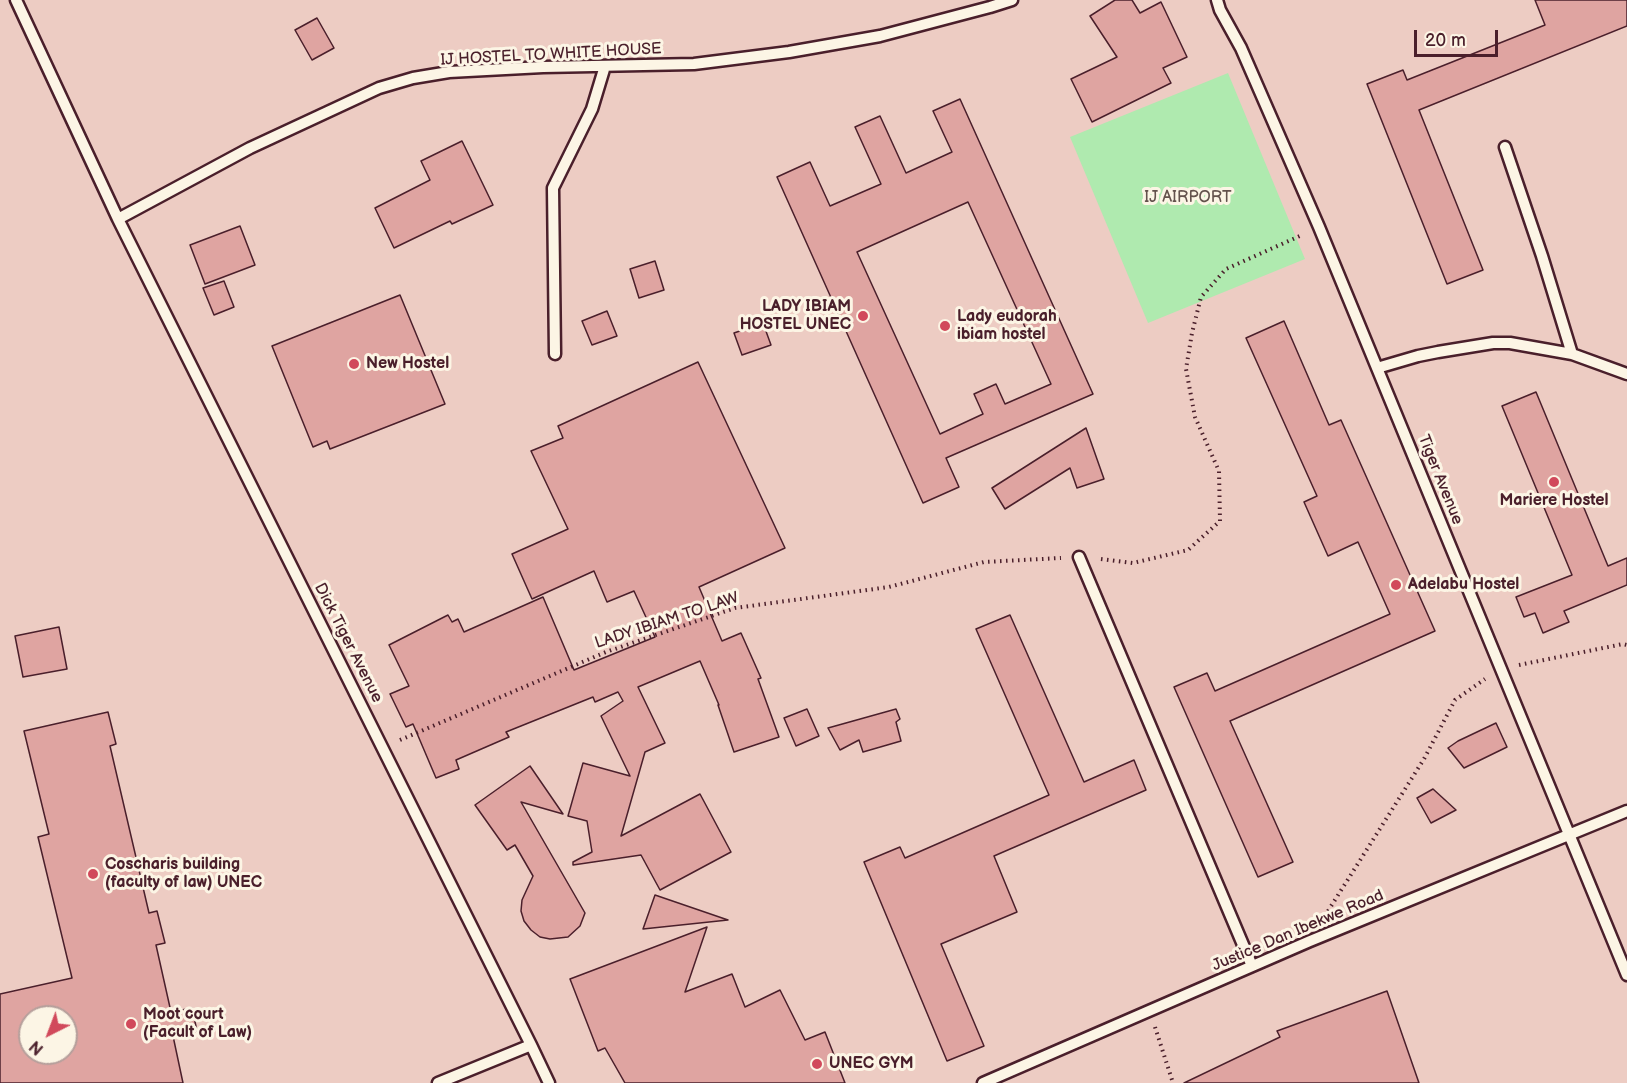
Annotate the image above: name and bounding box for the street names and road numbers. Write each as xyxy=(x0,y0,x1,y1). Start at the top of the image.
street label: IJ HOSTEL TO WHITE HOUSE xyxy=(440,40,662,70)
street label: Tiger Avenue xyxy=(1413,432,1467,528)
street label: Dick Tiger Avenue xyxy=(310,580,386,706)
street label: LADY IBIAM TO LAW xyxy=(593,589,741,653)
street label: Justice Dan Ibekwe Road xyxy=(1209,886,1387,976)

